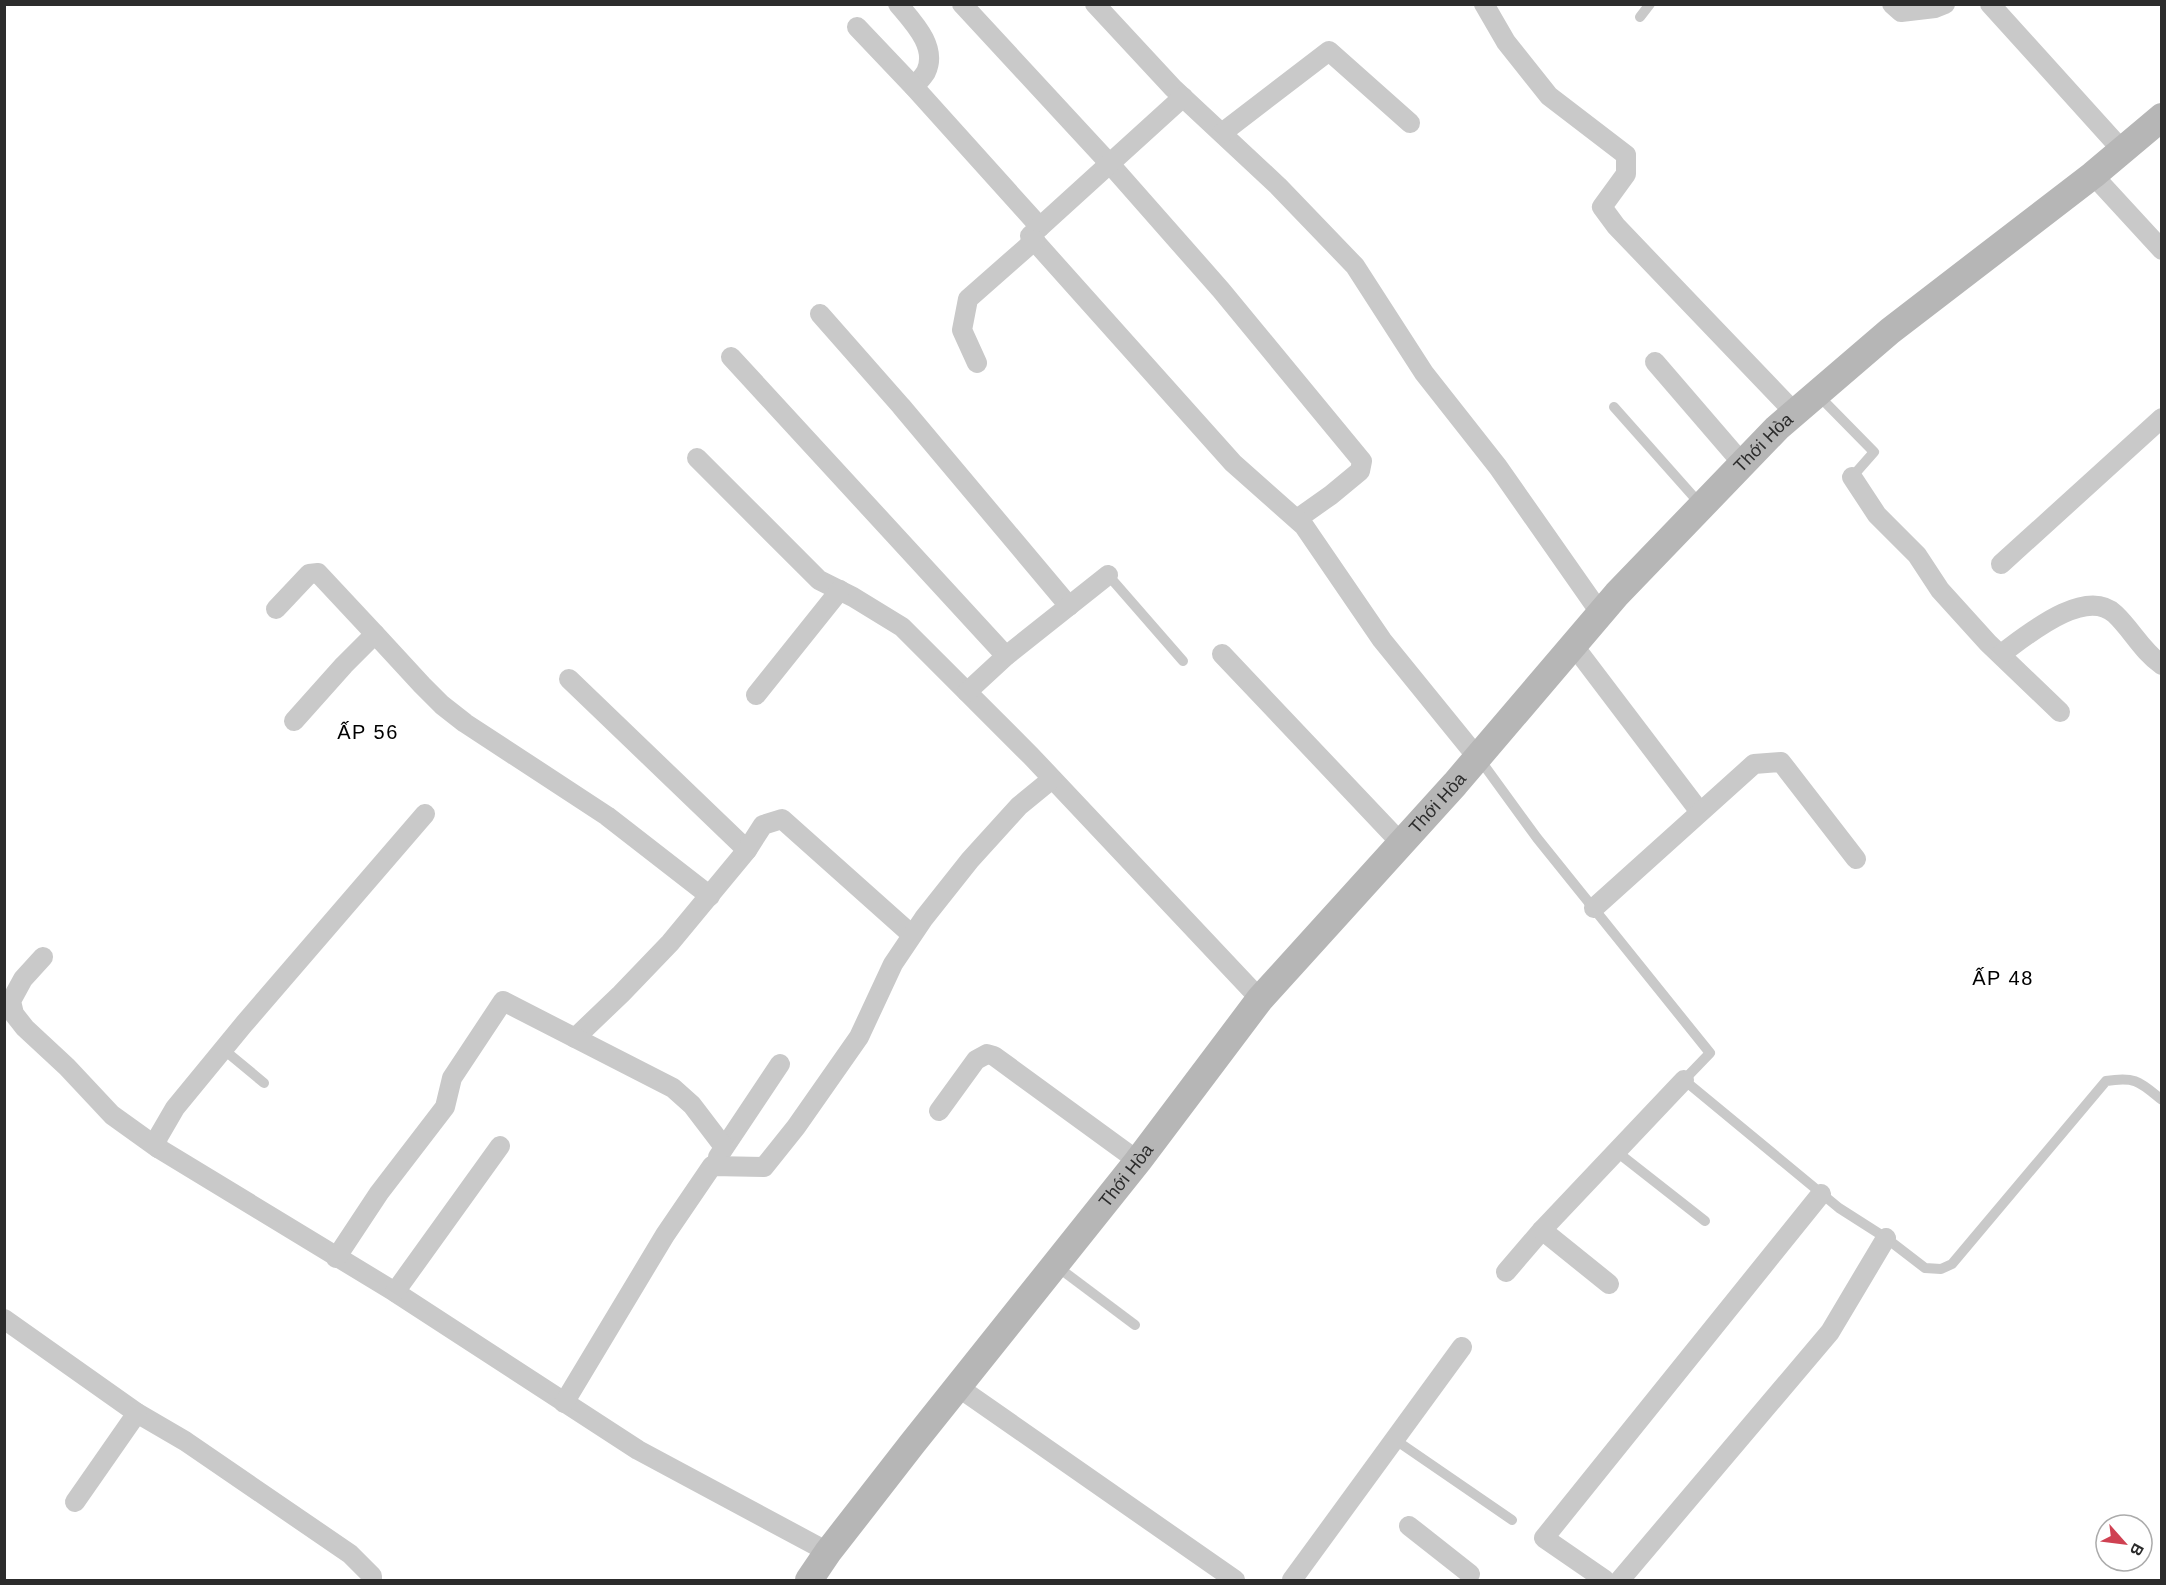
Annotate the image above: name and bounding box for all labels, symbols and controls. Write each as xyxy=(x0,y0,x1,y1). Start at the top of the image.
street label: Thới Hòa xyxy=(1730,408,1797,476)
district label: ẤP 56 xyxy=(337,721,399,743)
street label: Thới Hòa xyxy=(1405,768,1471,838)
district label: ẤP 48 xyxy=(1972,967,2034,989)
street label: Thới Hòa xyxy=(1095,1139,1158,1211)
north arrow xyxy=(2094,1513,2154,1573)
text: B xyxy=(2127,1541,2147,1559)

